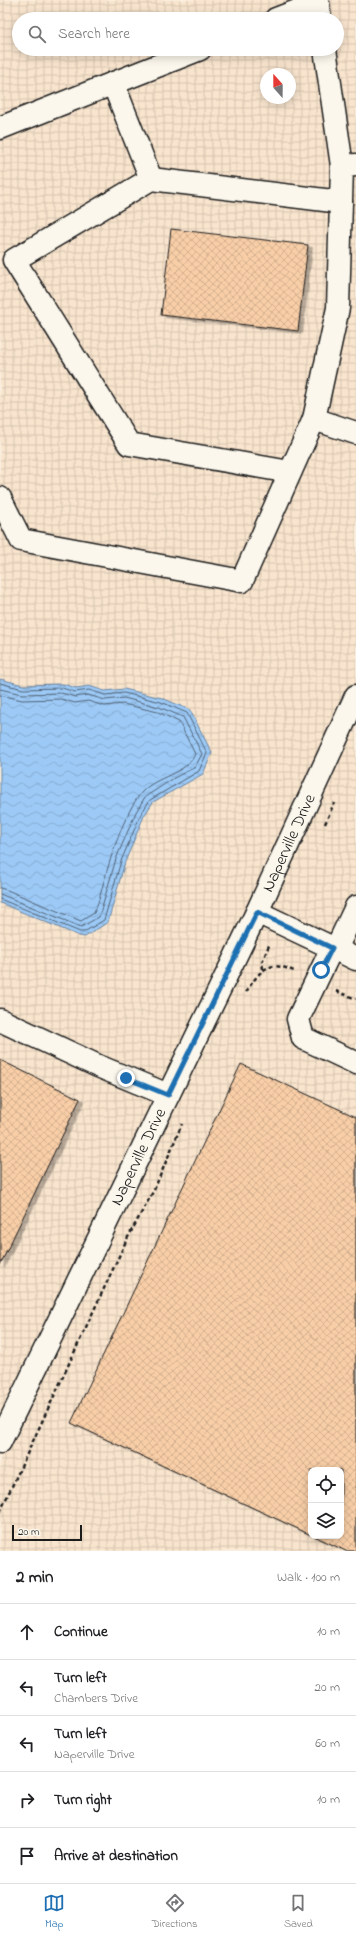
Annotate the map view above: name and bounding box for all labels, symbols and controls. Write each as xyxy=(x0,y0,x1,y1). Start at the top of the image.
search box xyxy=(12,12,344,56)
icon: search xyxy=(26,23,48,45)
text: Search here xyxy=(58,23,130,45)
north arrow xyxy=(260,68,296,104)
street label: Naperville Drive xyxy=(255,789,322,896)
route start xyxy=(312,961,330,979)
route end xyxy=(117,1069,135,1087)
street label: Naperville Drive xyxy=(104,1103,173,1210)
map controls xyxy=(308,1467,344,1539)
button: locate xyxy=(308,1467,344,1503)
button: layers xyxy=(308,1503,344,1539)
scale bar xyxy=(12,1523,82,1542)
text: 20 m xyxy=(18,1524,40,1540)
text: 2 min xyxy=(16,1565,53,1590)
text: Walk · 100 m xyxy=(277,1568,340,1587)
icon: ahead xyxy=(16,1621,38,1643)
text: Continue xyxy=(54,1621,108,1643)
text: 10 m xyxy=(317,1622,340,1641)
text: Turn left xyxy=(54,1667,107,1689)
icon: left xyxy=(16,1677,38,1699)
text: 20 m xyxy=(315,1678,340,1697)
text: Chambers Drive xyxy=(54,1689,138,1708)
text: Turn left xyxy=(54,1723,107,1745)
icon: left xyxy=(16,1733,38,1755)
text: 60 m xyxy=(315,1734,340,1753)
text: Naperville Drive xyxy=(54,1745,135,1764)
icon: right xyxy=(16,1789,38,1811)
text: Turn right xyxy=(54,1789,112,1811)
text: 10 m xyxy=(317,1790,340,1809)
icon: arrive xyxy=(16,1845,38,1867)
text: Arrive at destination xyxy=(54,1845,178,1867)
tab: Map xyxy=(43,1892,65,1932)
tab: Directions xyxy=(152,1892,198,1932)
tab: Saved xyxy=(284,1892,313,1932)

